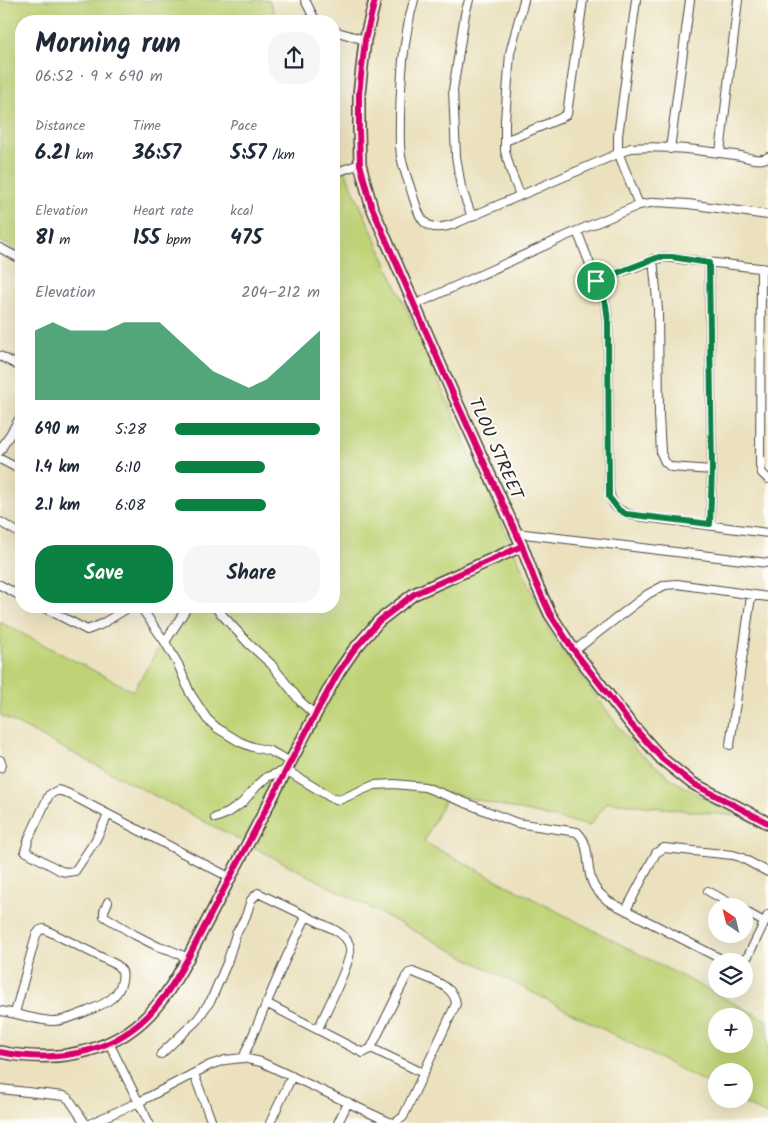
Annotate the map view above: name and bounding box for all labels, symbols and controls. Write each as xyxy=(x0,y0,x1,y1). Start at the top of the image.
text: Morning run xyxy=(35,22,181,67)
button: share xyxy=(268,32,320,84)
text: 06:52 · 9 × 690 m xyxy=(35,64,163,89)
text: Distance xyxy=(35,115,85,137)
text: Time xyxy=(133,115,161,137)
text: Pace xyxy=(230,115,257,137)
text: 6.21 xyxy=(35,137,70,170)
text: 36:57 xyxy=(133,137,181,170)
text: 5:57 xyxy=(230,137,267,170)
text: km xyxy=(70,144,93,166)
text: /km xyxy=(267,144,295,166)
text: Elevation xyxy=(35,200,88,222)
text: Heart rate xyxy=(133,200,194,222)
text: kcal xyxy=(230,200,253,222)
text: 81 xyxy=(35,222,54,255)
text: 155 xyxy=(133,222,160,255)
text: 475 xyxy=(230,222,262,255)
text: m xyxy=(54,229,71,251)
text: bpm xyxy=(160,229,191,251)
pin xyxy=(575,260,617,302)
icon: arrive xyxy=(582,267,610,295)
text: Elevation xyxy=(35,280,96,305)
text: 204–212 m xyxy=(241,280,320,305)
street label: TLOU STREET xyxy=(460,393,531,506)
text: 690 m xyxy=(35,417,79,442)
text: 5:28 xyxy=(115,417,146,442)
text: 1.4 km xyxy=(35,455,80,480)
text: 6:10 xyxy=(115,455,141,480)
text: 2.1 km xyxy=(35,493,80,518)
text: 6:08 xyxy=(115,493,145,518)
button: Save xyxy=(35,545,173,603)
button: Share xyxy=(183,545,320,603)
north arrow xyxy=(708,898,752,942)
map controls xyxy=(708,898,753,1108)
button: layers xyxy=(708,953,753,998)
button: + xyxy=(708,1008,753,1053)
button: − xyxy=(708,1063,753,1108)

